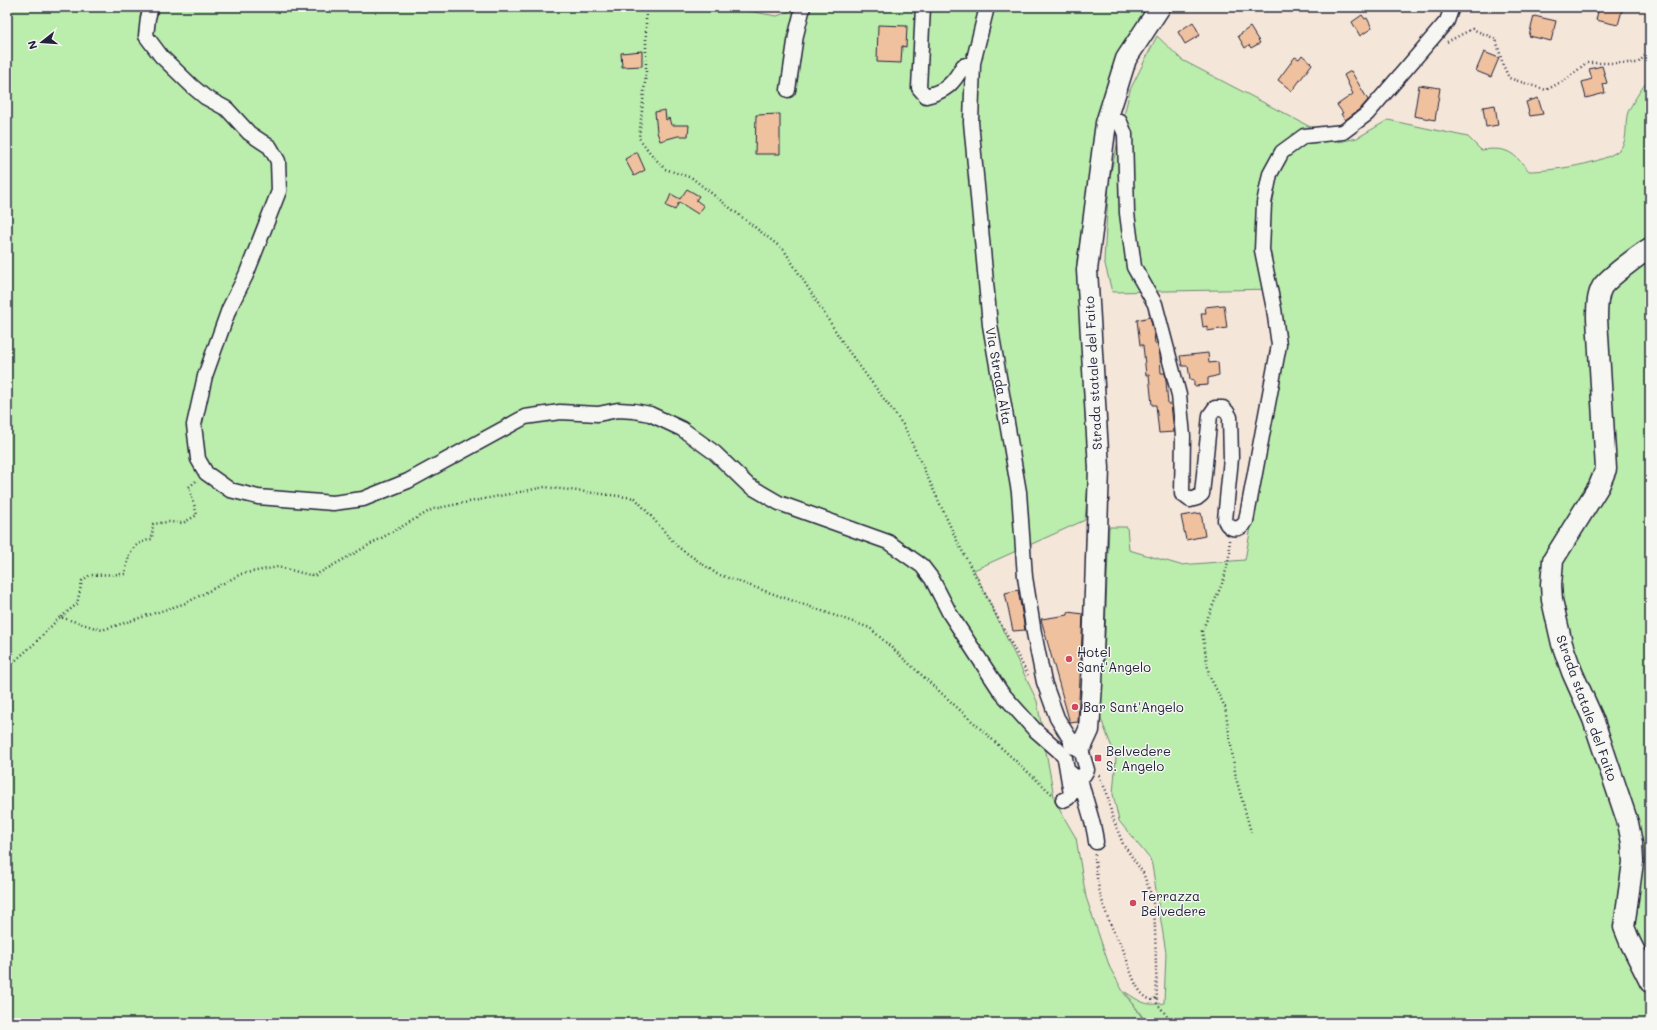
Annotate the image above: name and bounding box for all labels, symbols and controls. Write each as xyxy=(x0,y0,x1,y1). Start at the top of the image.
north arrow xyxy=(22,22,62,62)
text: N xyxy=(24,39,40,51)
street label: Strada statale del Faito xyxy=(1080,295,1105,450)
street label: Via Strada Alta xyxy=(983,326,1016,426)
street label: Strada statale del Faito xyxy=(1553,633,1622,783)
place label: Hotel Sant'Angelo xyxy=(1077,643,1151,675)
marker: Hotel Sant'Angelo xyxy=(1064,654,1074,664)
place label: Bar Sant'Angelo xyxy=(1083,698,1184,715)
marker: Bar Sant'Angelo xyxy=(1070,702,1080,712)
place label: Belvedere S. Angelo xyxy=(1106,742,1171,774)
marker: Belvedere S. Angelo xyxy=(1093,753,1103,763)
place label: Terrazza Belvedere xyxy=(1141,887,1206,919)
marker: Terrazza Belvedere xyxy=(1128,898,1138,908)

